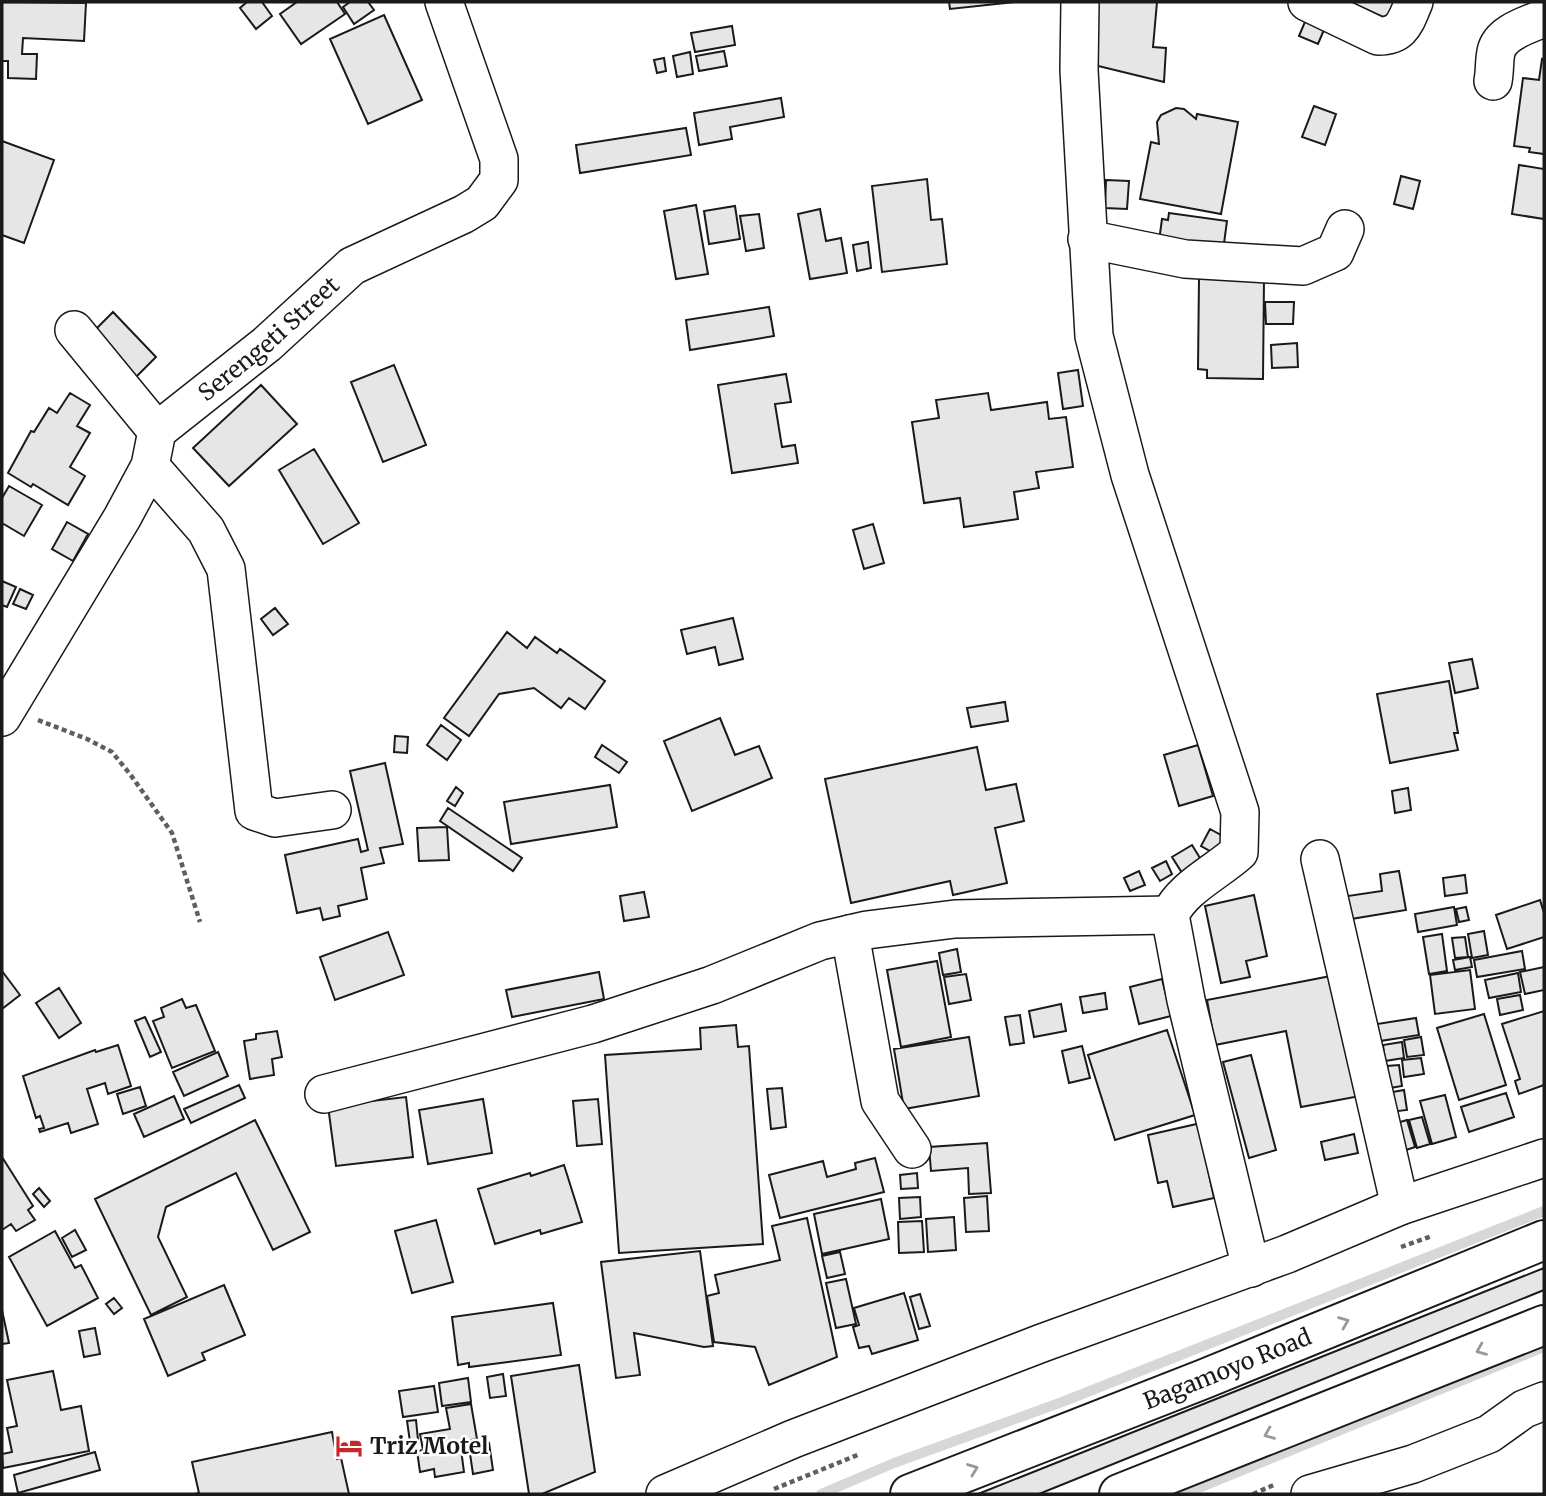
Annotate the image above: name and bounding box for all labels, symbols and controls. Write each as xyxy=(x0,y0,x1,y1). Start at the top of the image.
street label: Serengeti Street xyxy=(192,270,345,407)
one-way arrow xyxy=(1337,1316,1349,1330)
street label: Bagamoyo Road xyxy=(1139,1322,1315,1415)
one-way arrow xyxy=(1475,1342,1487,1356)
one-way arrow xyxy=(1264,1426,1276,1440)
hotel icon: Triz Motel xyxy=(334,1431,364,1461)
place label: Triz Motel xyxy=(370,1431,489,1460)
one-way arrow xyxy=(967,1464,979,1478)

